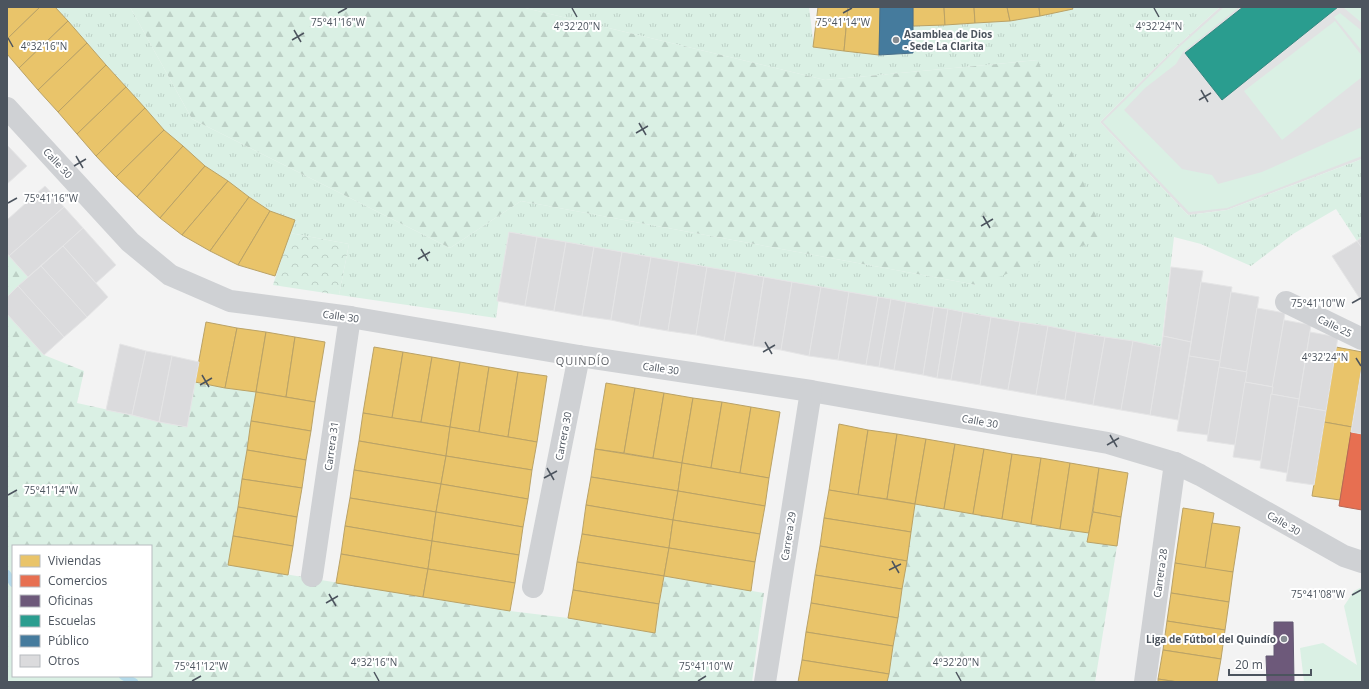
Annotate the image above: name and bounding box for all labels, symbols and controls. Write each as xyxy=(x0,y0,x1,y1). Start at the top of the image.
text: 75°41'16"W xyxy=(311,15,366,29)
text: 75°41'14"W xyxy=(816,15,871,29)
text: 4°32'20"N xyxy=(554,19,600,33)
text: 4°32'24"N xyxy=(1136,19,1182,33)
place label: Asamblea de Dios - Sede La Clarita xyxy=(904,27,992,53)
marker: Asamblea de Dios - Sede La Clarita xyxy=(891,35,901,45)
text: 4°32'16"N xyxy=(21,39,67,53)
street label: Calle 30 xyxy=(40,145,76,181)
text: 75°41'16"W xyxy=(24,191,79,205)
text: 75°41'10"W xyxy=(1291,296,1346,310)
street label: Calle 30 xyxy=(322,307,360,326)
street label: Calle 25 xyxy=(1316,312,1355,340)
text: 4°32'24"N xyxy=(1302,350,1348,364)
district label: QUINDÍO xyxy=(556,353,610,368)
street label: Calle 30 xyxy=(642,359,680,378)
street label: Carrera 30 xyxy=(551,410,575,462)
street label: Calle 30 xyxy=(961,411,999,431)
street label: Carrera 31 xyxy=(321,421,341,471)
text: 75°41'14"W xyxy=(24,483,79,497)
street label: Calle 30 xyxy=(1265,508,1304,538)
street label: Carrera 29 xyxy=(777,510,799,561)
legend xyxy=(12,545,152,677)
street label: Carrera 28 xyxy=(1150,547,1170,598)
text: Viviendas xyxy=(48,552,101,569)
text: Comercios xyxy=(48,572,108,589)
text: 75°41'08"W xyxy=(1291,587,1346,601)
text: Oficinas xyxy=(48,592,93,609)
text: Escuelas xyxy=(48,612,96,629)
text: Público xyxy=(48,632,89,649)
place label: Liga de Fútbol del Quindío xyxy=(1146,632,1276,646)
marker: Liga de Fútbol del Quindío xyxy=(1279,634,1289,644)
scale bar xyxy=(1229,651,1311,677)
text: Otros xyxy=(48,652,80,669)
text: 4°32'16"N xyxy=(351,655,397,669)
text: 4°32'20"N xyxy=(933,655,979,669)
text: 20 m xyxy=(1235,656,1263,673)
text: 75°41'12"W xyxy=(174,659,229,673)
text: 75°41'10"W xyxy=(679,659,734,673)

